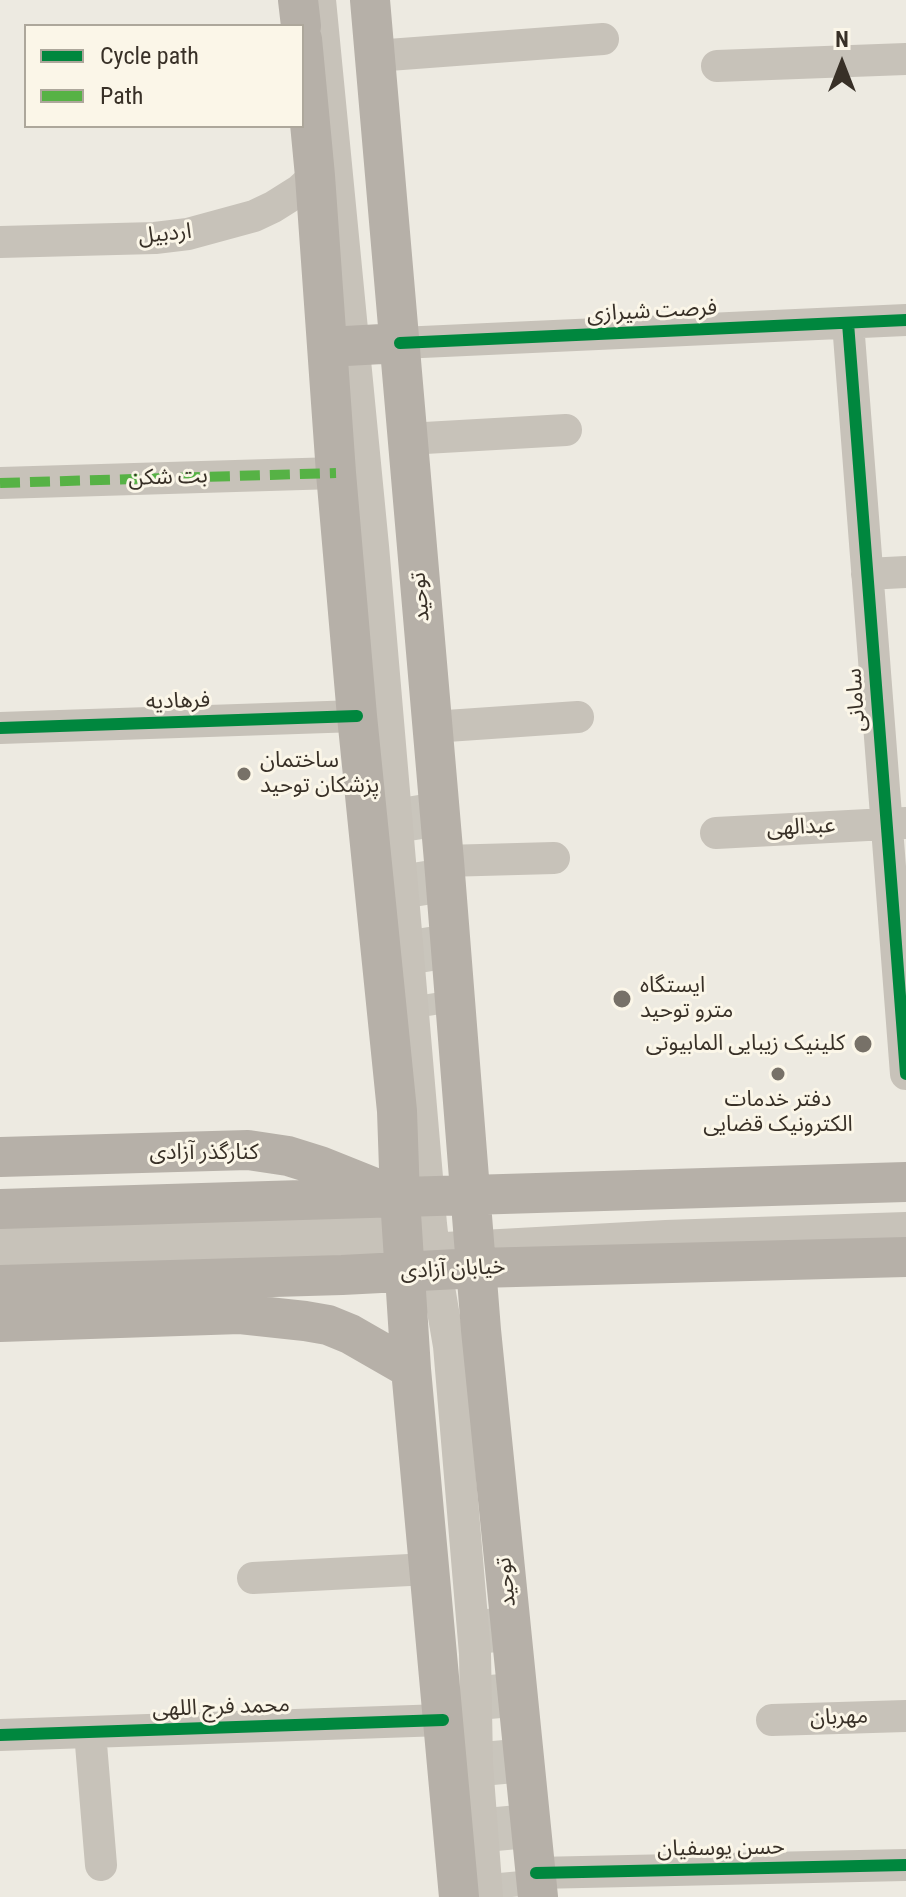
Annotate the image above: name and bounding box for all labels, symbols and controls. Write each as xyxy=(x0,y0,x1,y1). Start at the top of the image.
legend xyxy=(24,24,304,128)
north arrow xyxy=(802,24,882,104)
text: N xyxy=(835,27,849,52)
text: Cycle path xyxy=(100,42,199,70)
text: Path xyxy=(100,82,143,110)
street label: اردبیل xyxy=(137,219,193,251)
street label: فرصت شیرازی xyxy=(586,295,718,329)
street label: بت شکن xyxy=(128,463,208,493)
street label: توحید xyxy=(406,571,436,623)
street label: سامانی xyxy=(842,667,872,733)
street label: فرهادیه xyxy=(145,688,211,716)
place label: ساختمان پزشکان توحید xyxy=(260,748,379,800)
marker: ساختمان پزشکان توحید xyxy=(235,765,253,783)
street label: عبدالهی xyxy=(766,813,836,843)
place label: ایستگاه مترو توحید xyxy=(640,973,733,1024)
marker: ایستگاه مترو توحید xyxy=(611,988,633,1010)
place label: کلینیک زیبایی المابیوتی xyxy=(646,1031,845,1057)
marker: کلینیک زیبایی المابیوتی xyxy=(852,1033,874,1055)
marker: دفتر خدمات الکترونیک قضایی xyxy=(769,1065,787,1083)
place label: دفتر خدمات الکترونیک قضایی xyxy=(703,1087,853,1138)
street label: کنارگذر آزادی xyxy=(149,1140,259,1166)
street label: خیابان آزادی xyxy=(400,1254,506,1286)
street label: توحید xyxy=(491,1556,523,1608)
street label: محمد فرج اللهی xyxy=(152,1692,290,1724)
street label: مهربان xyxy=(809,1704,869,1732)
street label: حسن یوسفیان xyxy=(657,1835,785,1863)

